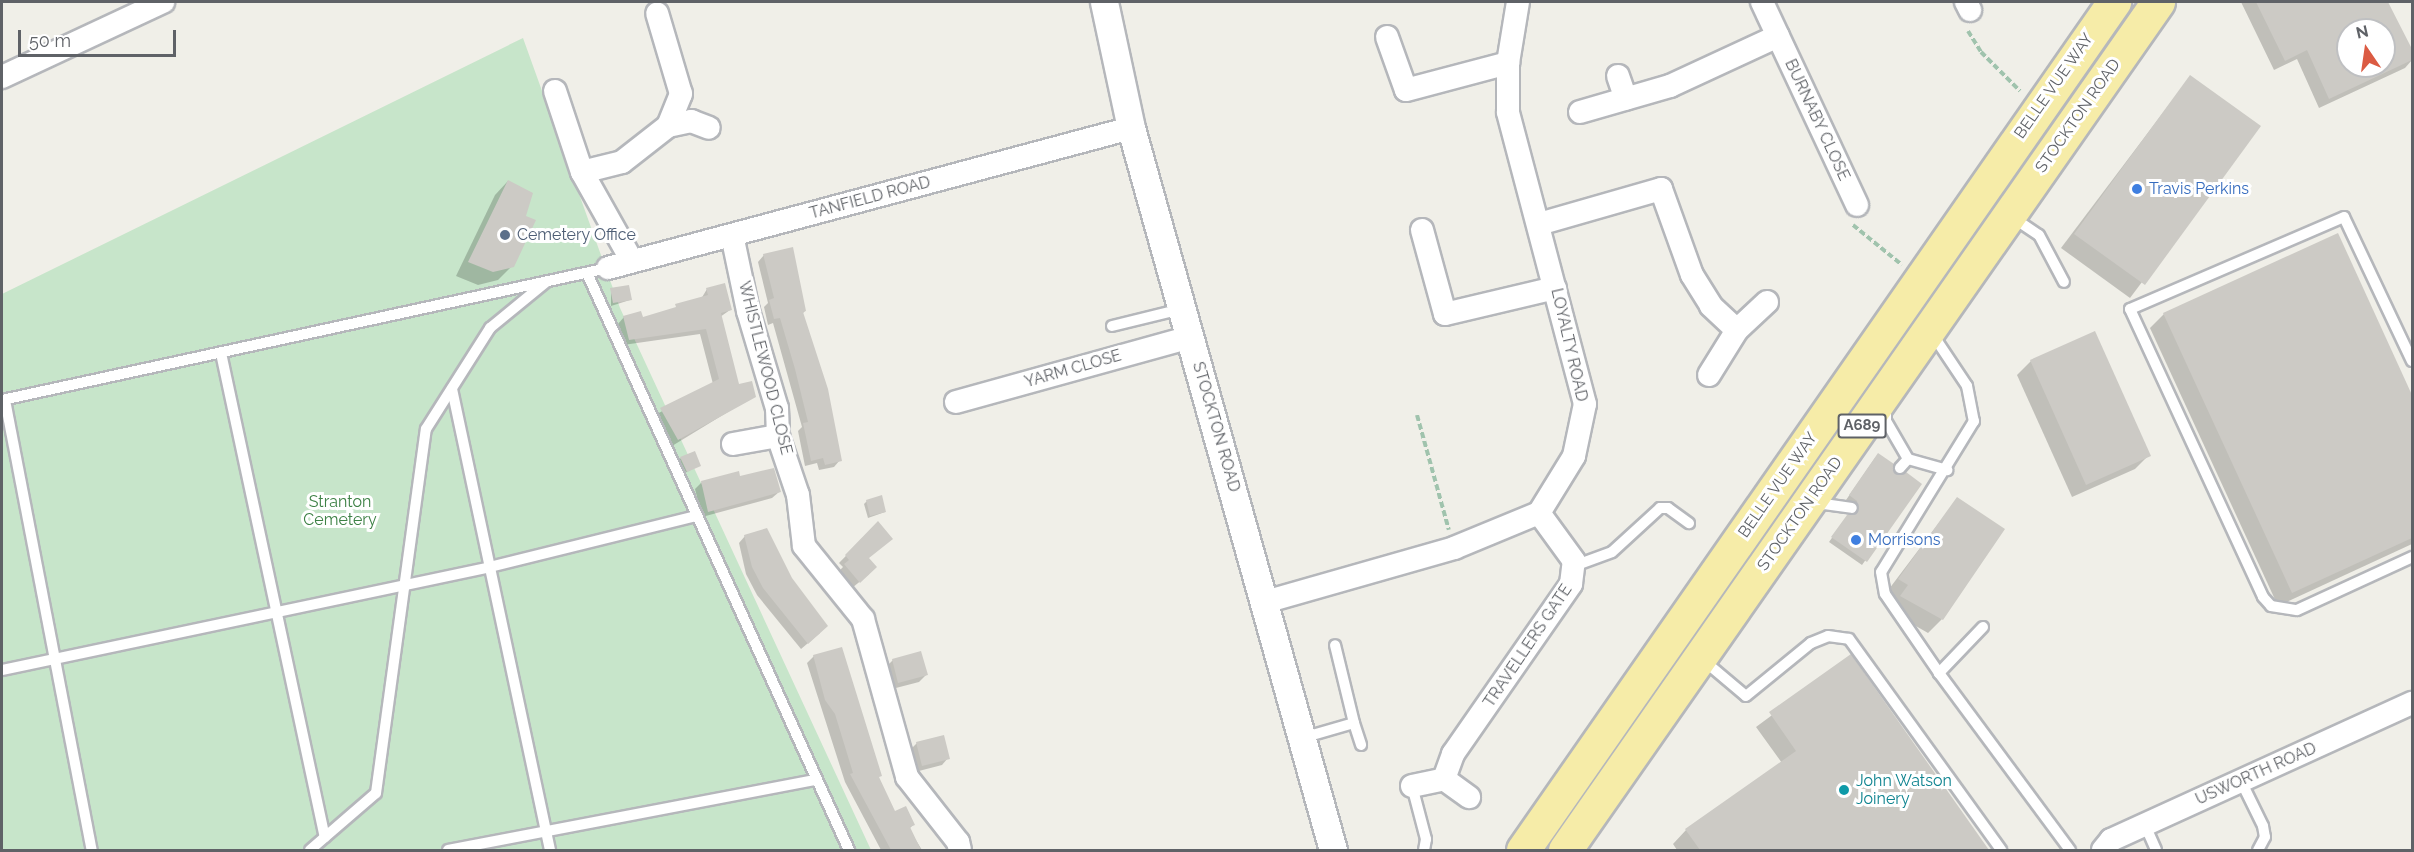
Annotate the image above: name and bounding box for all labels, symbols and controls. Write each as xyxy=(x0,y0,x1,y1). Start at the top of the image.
scale bar xyxy=(21,18,178,56)
north arrow xyxy=(2336,18,2396,78)
text: N xyxy=(2354,21,2370,43)
street label: BELLE VUE WAY xyxy=(2010,29,2098,143)
text: 50 m xyxy=(29,30,71,51)
street label: STOCKTON ROAD xyxy=(2032,55,2124,177)
street label: BURNABY CLOSE xyxy=(1780,56,1854,184)
street label: TANFIELD ROAD xyxy=(808,173,932,223)
place label: Travis Perkins xyxy=(2149,179,2249,199)
marker: Travis Perkins xyxy=(2130,182,2144,196)
place label: Cemetery Office xyxy=(517,225,636,245)
marker: Cemetery Office xyxy=(498,228,512,242)
street label: WHISTLEWOOD CLOSE xyxy=(734,279,796,457)
street label: LOYALTY ROAD xyxy=(1547,286,1591,404)
street label: YARM CLOSE xyxy=(1022,346,1124,392)
street label: STOCKTON ROAD xyxy=(1188,360,1244,494)
road number: A689 xyxy=(1836,414,1888,438)
street label: BELLE VUE WAY xyxy=(1734,428,1822,542)
street label: STOCKTON ROAD xyxy=(1754,453,1846,575)
park label: Stranton Cemetery xyxy=(303,492,377,530)
place label: Morrisons xyxy=(1868,530,1940,550)
marker: Morrisons xyxy=(1849,533,1863,547)
street label: TRAVELLERS GATE xyxy=(1480,581,1576,711)
street label: USWORTH ROAD xyxy=(2193,739,2319,809)
place label: John Watson Joinery xyxy=(1856,771,1952,809)
marker: John Watson Joinery xyxy=(1837,783,1851,797)

